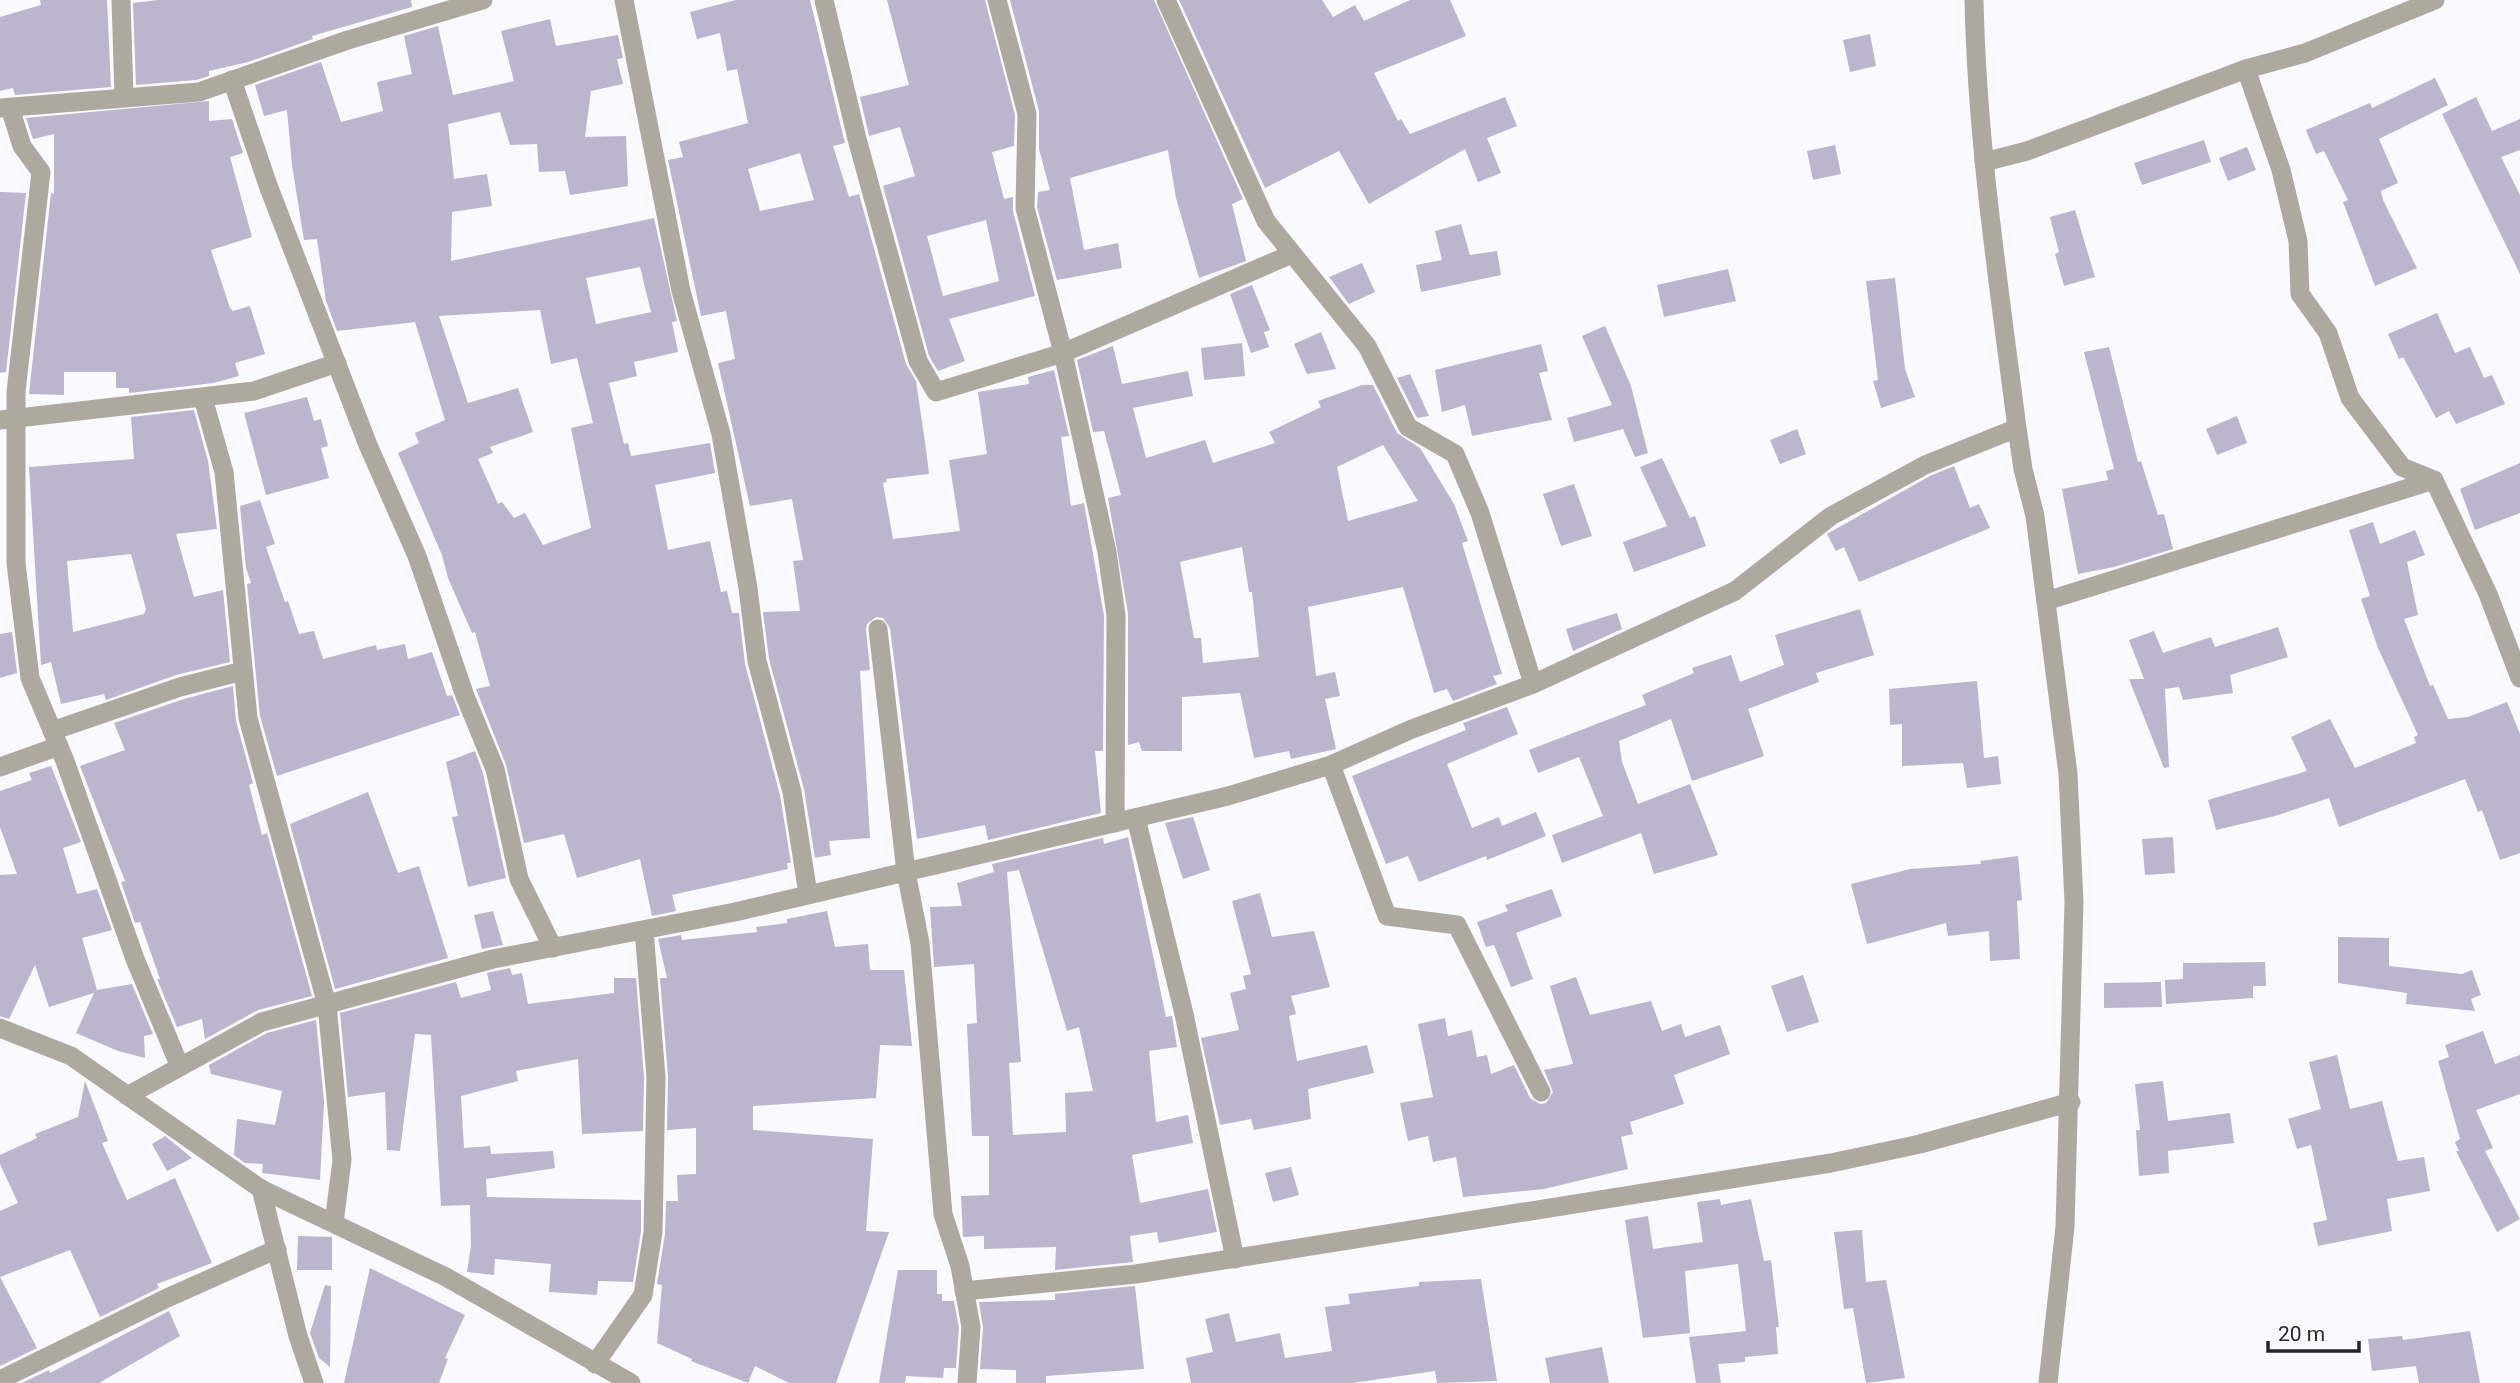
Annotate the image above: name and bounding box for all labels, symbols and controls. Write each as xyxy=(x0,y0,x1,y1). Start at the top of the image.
scale bar xyxy=(2268,1310,2359,1354)
text: 20 m xyxy=(2278,1322,2325,1346)

